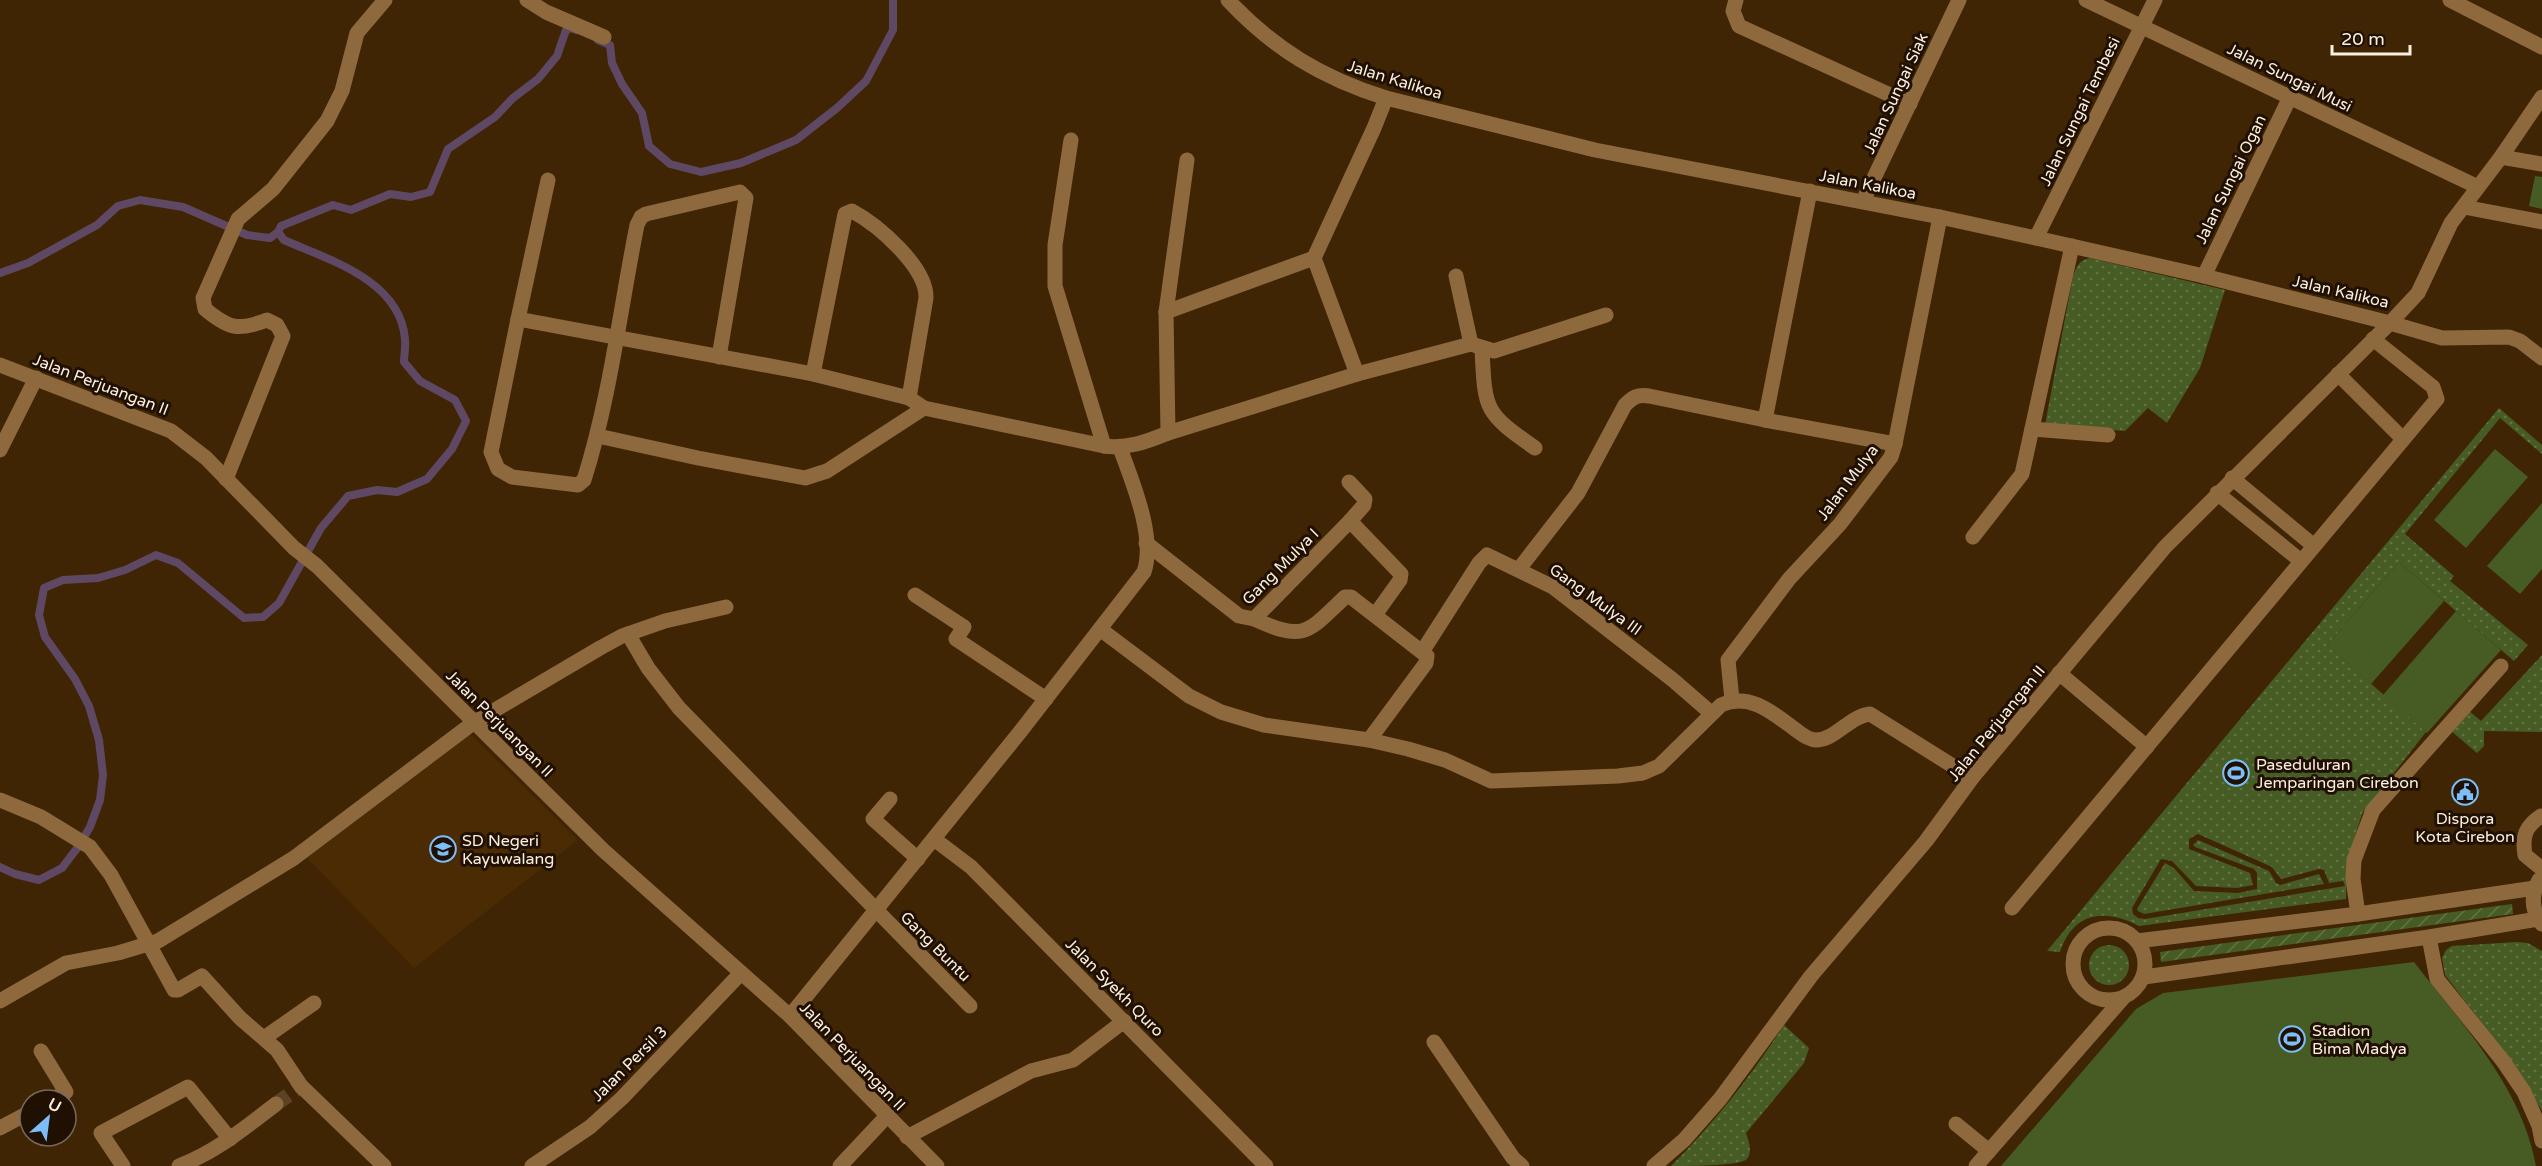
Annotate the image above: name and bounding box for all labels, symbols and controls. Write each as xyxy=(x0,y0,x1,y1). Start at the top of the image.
scale bar xyxy=(2332,18,2410,56)
text: 20 m xyxy=(2341,28,2385,50)
street label: Jalan Sungai Siak xyxy=(1859,30,1933,157)
street label: Jalan Sungai Tembesi xyxy=(2035,34,2125,189)
street label: Jalan Sungai Musi xyxy=(2224,39,2355,117)
street label: Jalan Kalikoa xyxy=(1345,56,1445,104)
street label: Jalan Sungai Ogan xyxy=(2191,112,2271,247)
street label: Jalan Kalikoa xyxy=(1818,166,1918,204)
street label: Jalan Kalikoa xyxy=(2291,271,2391,313)
street label: Jalan Perjuangan II xyxy=(30,350,171,420)
street label: Jalan Mulya xyxy=(1813,441,1883,524)
street label: Gang Mulya I xyxy=(1238,524,1323,609)
street label: Gang Mulya III xyxy=(1545,560,1646,640)
street label: Jalan Perjuangan II xyxy=(1944,661,2050,786)
street label: Jalan Perjuangan II xyxy=(441,666,557,782)
place label: Paseduluran Jemparingan Cirebon xyxy=(2256,755,2419,793)
sports icon: Paseduluran Jemparingan Cirebon xyxy=(2221,758,2251,788)
public building icon: Dispora Kota Cirebon xyxy=(2450,777,2480,807)
place label: Dispora Kota Cirebon xyxy=(2415,809,2515,847)
place label: SD Negeri Kayuwalang xyxy=(462,831,554,869)
school or university icon: SD Negeri Kayuwalang xyxy=(428,834,458,864)
street label: Gang Buntu xyxy=(896,907,975,986)
street label: Jalan Syekh Quro xyxy=(1061,934,1168,1041)
street label: Jalan Perjuangan II xyxy=(795,998,909,1115)
place label: Stadion Bima Madya xyxy=(2312,1021,2407,1059)
street label: Jalan Persil 3 xyxy=(588,1022,672,1106)
sports icon: Stadion Bima Madya xyxy=(2277,1024,2307,1054)
north arrow xyxy=(18,1088,78,1148)
text: U xyxy=(45,1094,65,1117)

